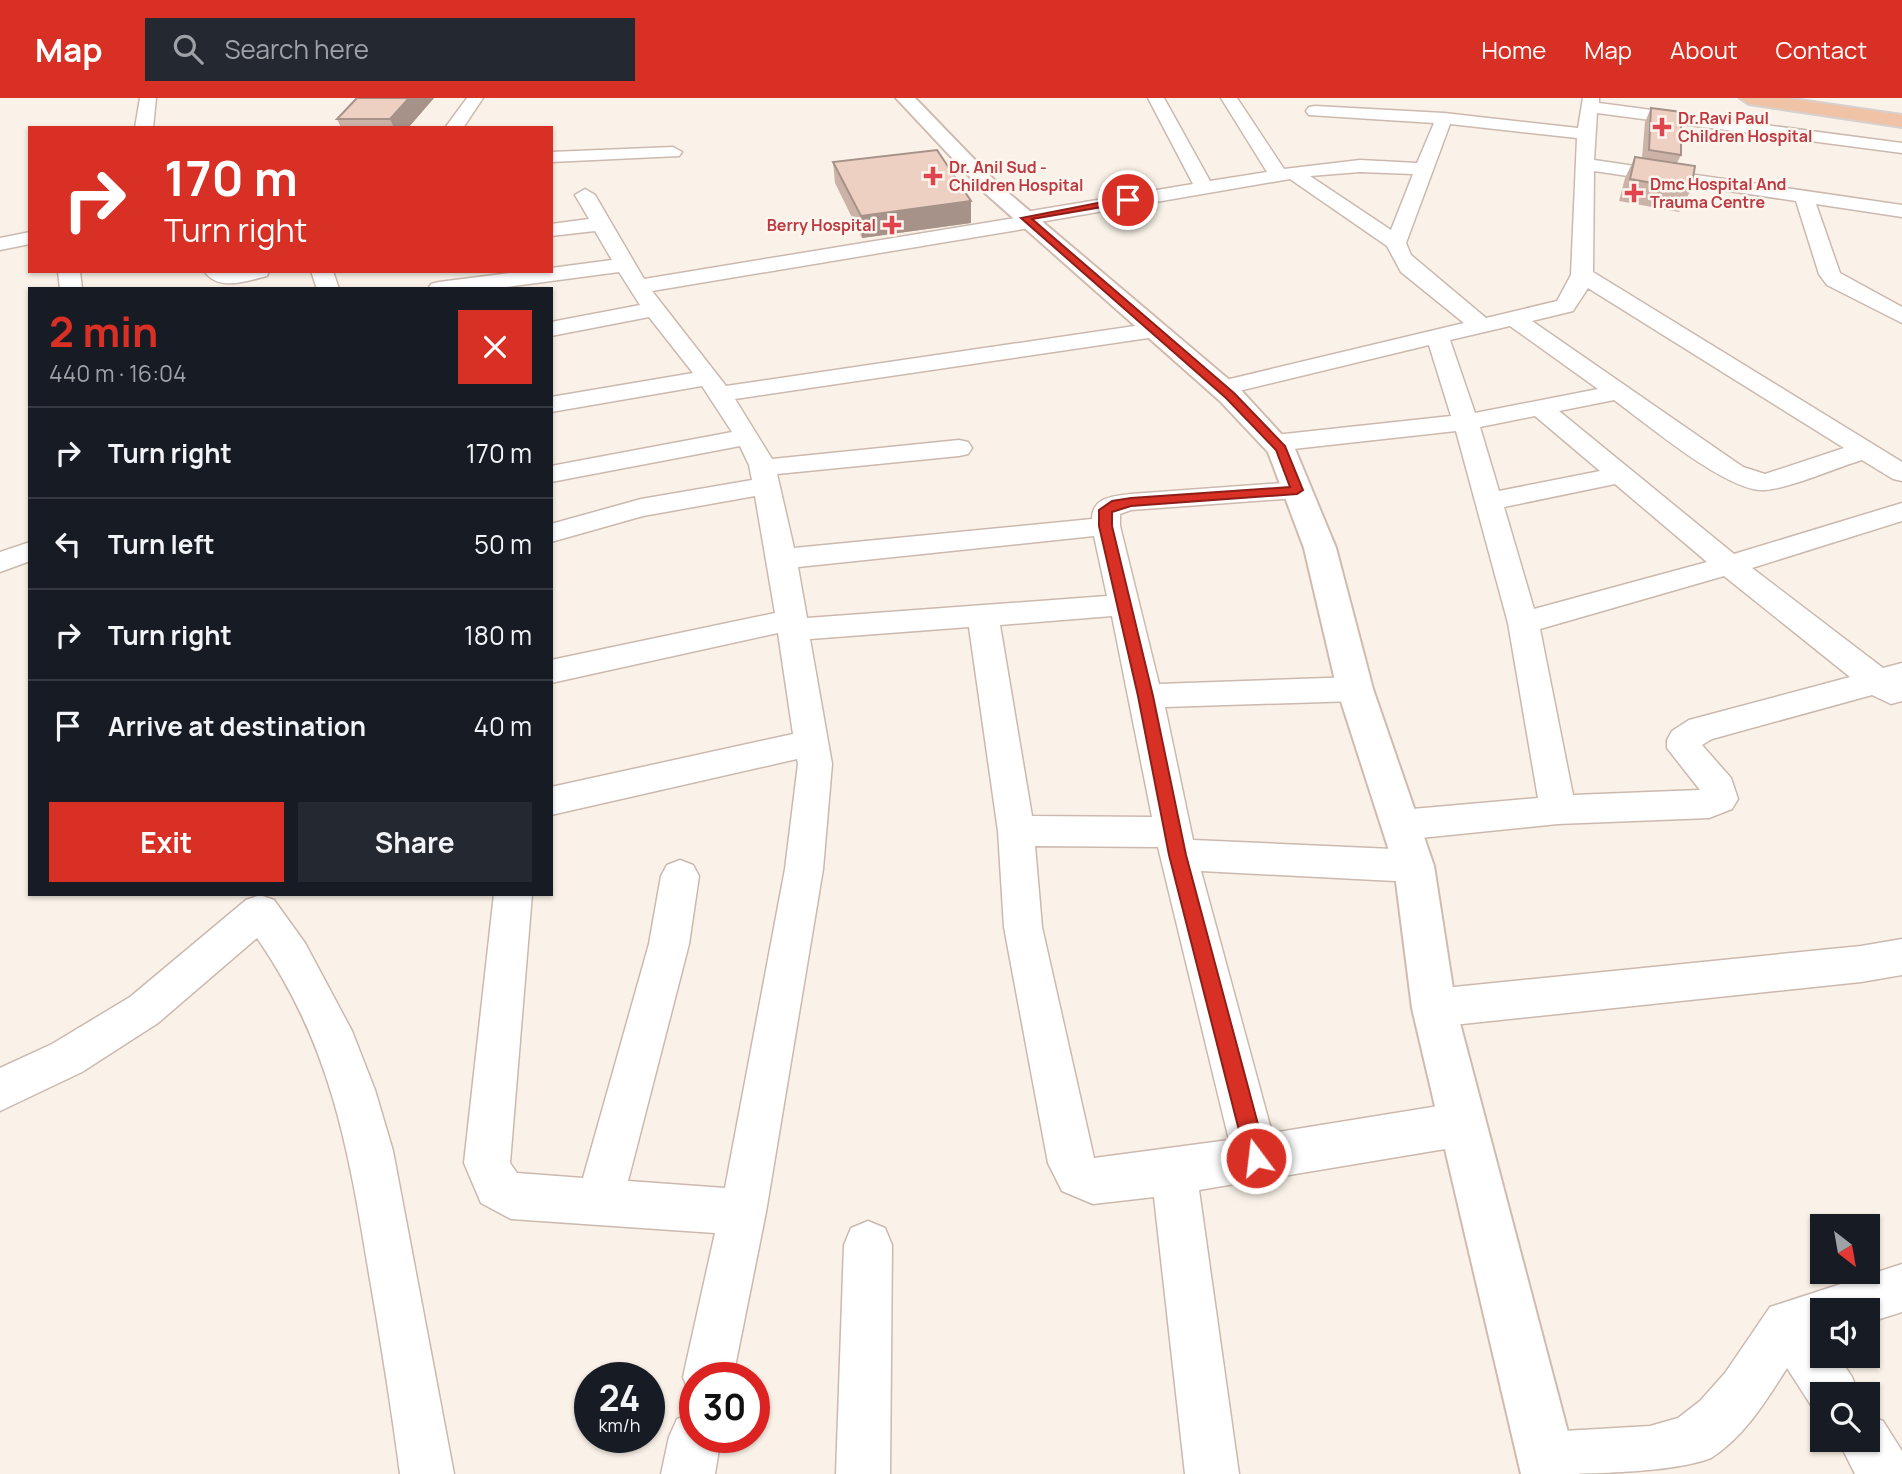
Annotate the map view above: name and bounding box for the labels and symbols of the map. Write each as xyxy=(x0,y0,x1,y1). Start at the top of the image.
place label: Dr.Ravi Paul Children Hospital xyxy=(1678,107,1812,147)
marker: Dr.Ravi Paul Children Hospital xyxy=(1652,117,1672,137)
place label: Dr. Anil Sud - Children Hospital xyxy=(949,156,1083,196)
marker: Dr. Anil Sud - Children Hospital xyxy=(923,166,943,186)
pin xyxy=(1098,170,1158,230)
place label: Dmc Hospital And Trauma Centre xyxy=(1650,173,1786,213)
marker: Dmc Hospital And Trauma Centre xyxy=(1624,183,1644,203)
place label: Berry Hospital xyxy=(767,214,876,236)
marker: Berry Hospital xyxy=(882,215,902,235)
position arrow xyxy=(1219,1121,1293,1195)
north arrow xyxy=(1810,1214,1880,1284)
speed limit sign: 30 xyxy=(679,1362,770,1453)

